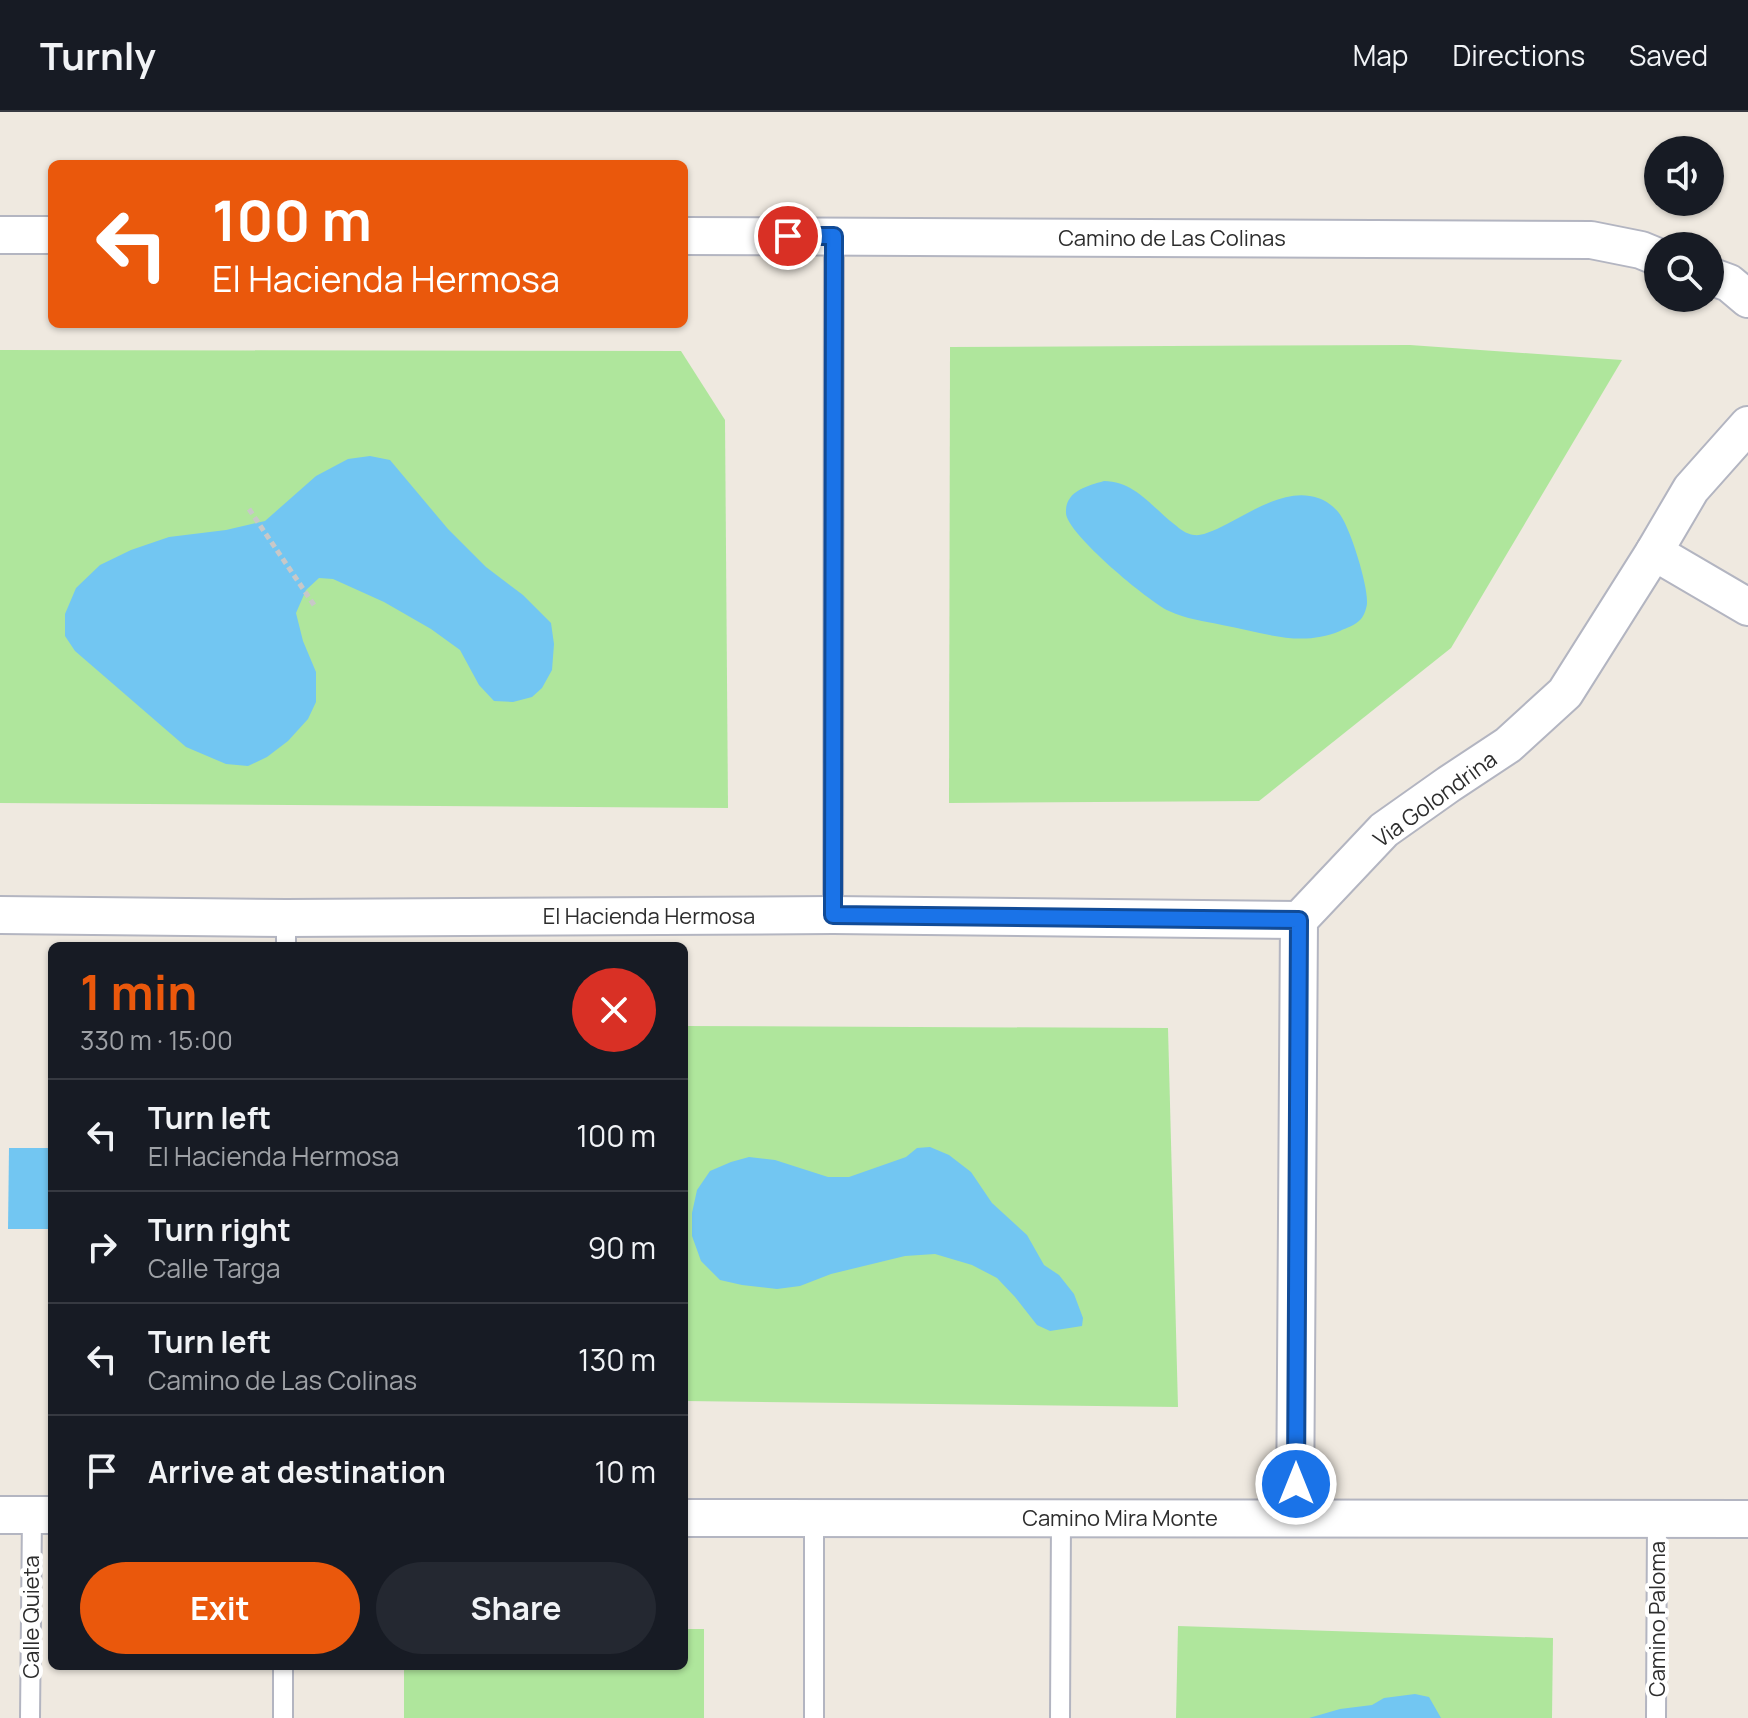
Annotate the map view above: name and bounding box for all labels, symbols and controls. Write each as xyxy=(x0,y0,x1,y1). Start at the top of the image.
text: Turnly xyxy=(40,29,156,81)
text: Map xyxy=(1353,36,1408,74)
text: Directions xyxy=(1452,36,1585,74)
text: Saved xyxy=(1629,36,1708,74)
map controls xyxy=(1644,136,1724,312)
button: sound xyxy=(1644,136,1724,216)
text: 100 m xyxy=(212,181,372,258)
icon: left xyxy=(80,192,184,296)
pin xyxy=(754,202,822,270)
icon: arrive xyxy=(766,214,810,258)
street label: Camino de Las Colinas xyxy=(1058,223,1286,253)
button: search xyxy=(1644,232,1724,312)
text: El Hacienda Hermosa xyxy=(212,254,560,303)
street label: Via Golondrina xyxy=(1367,744,1503,854)
street label: El Hacienda Hermosa xyxy=(543,901,755,931)
text: 1 min xyxy=(80,959,197,1024)
button: close xyxy=(572,968,656,1052)
text: 330 m · 15:00 xyxy=(80,1022,233,1058)
text: Turn left xyxy=(148,1097,271,1138)
icon: left xyxy=(80,1113,124,1157)
text: 100 m xyxy=(576,1115,656,1156)
text: El Hacienda Hermosa xyxy=(148,1138,399,1174)
text: Turn right xyxy=(148,1209,291,1250)
icon: right xyxy=(80,1225,124,1269)
text: 90 m xyxy=(588,1227,656,1268)
text: Calle Targa xyxy=(148,1250,280,1286)
text: Turn left xyxy=(148,1321,271,1362)
icon: left xyxy=(80,1337,124,1381)
text: 130 m xyxy=(578,1339,656,1380)
text: Camino de Las Colinas xyxy=(148,1362,417,1398)
position arrow xyxy=(1254,1442,1338,1526)
icon: arrive xyxy=(80,1449,124,1493)
text: Arrive at destination xyxy=(148,1451,446,1492)
text: 10 m xyxy=(595,1451,656,1492)
street label: Camino Mira Monte xyxy=(1022,1503,1218,1533)
street label: Camino Paloma xyxy=(1642,1541,1672,1697)
street label: Calle Quieta xyxy=(16,1555,46,1679)
button: Exit xyxy=(80,1562,360,1654)
button: Share xyxy=(376,1562,656,1654)

